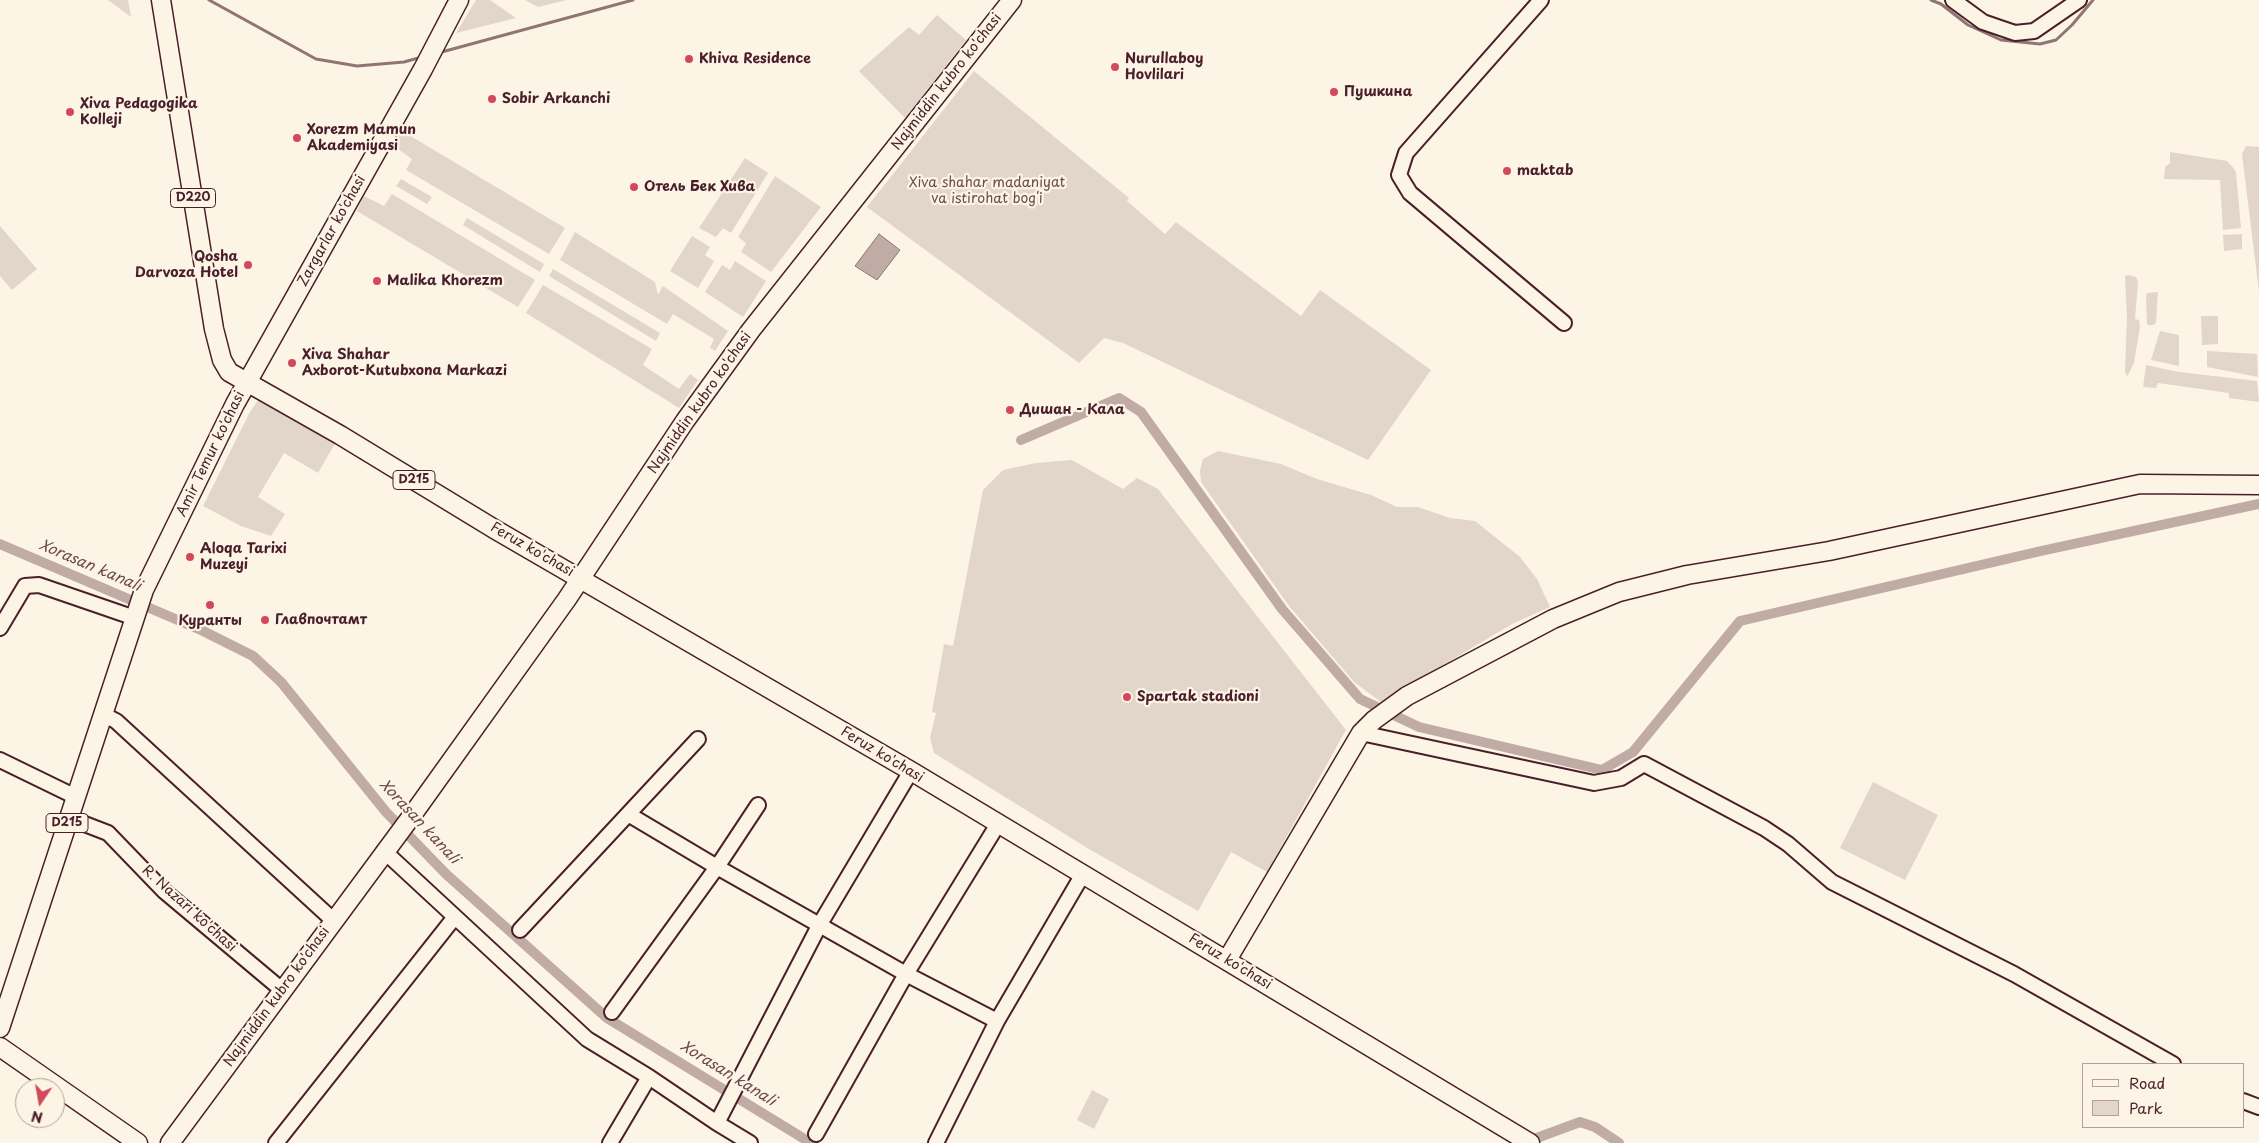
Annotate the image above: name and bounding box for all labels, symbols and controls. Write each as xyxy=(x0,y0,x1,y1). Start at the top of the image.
street label: Najmiddin kubro ko'chasi xyxy=(888,10,1006,154)
place label: Khiva Residence xyxy=(699,51,811,67)
place label: Nurullaboy Hovlilari xyxy=(1125,51,1203,84)
marker: Khiva Residence xyxy=(683,53,695,65)
marker: Nurullaboy Hovlilari xyxy=(1109,61,1121,73)
place label: Пушкина xyxy=(1344,84,1412,100)
marker: Пушкина xyxy=(1328,86,1340,98)
place label: Sobir Arkanchi xyxy=(502,91,610,107)
marker: Sobir Arkanchi xyxy=(486,93,498,105)
place label: Xiva Pedagogika Kolleji xyxy=(80,96,198,128)
marker: Xiva Pedagogika Kolleji xyxy=(64,106,76,118)
place label: Xorezm Mamun Akademiyasi xyxy=(307,122,416,154)
marker: Xorezm Mamun Akademiyasi xyxy=(291,132,303,144)
place label: maktab xyxy=(1517,163,1573,179)
marker: maktab xyxy=(1501,165,1513,177)
street label: Zargarlar ko'chasi xyxy=(295,173,369,289)
park label: Xiva shahar madaniyat va istirohat bogʻi xyxy=(909,175,1065,208)
place label: Отель Бек Хива xyxy=(644,179,755,195)
marker: Отель Бек Хива xyxy=(628,181,640,193)
road number: D220 xyxy=(170,188,216,208)
place label: Qosha Darvoza Hotel xyxy=(135,249,238,282)
marker: Qosha Darvoza Hotel xyxy=(242,259,254,271)
place label: Malika Khorezm xyxy=(387,273,503,289)
marker: Malika Khorezm xyxy=(371,275,383,287)
street label: Najmiddin kubro ko'chasi xyxy=(645,329,755,477)
place label: Xiva Shahar Axborot-Kutubxona Markazi xyxy=(302,347,507,380)
marker: Xiva Shahar Axborot-Kutubxona Markazi xyxy=(286,357,298,369)
street label: Amir Temur ko'chasi xyxy=(173,389,249,519)
place label: Дишан - Кала xyxy=(1020,402,1125,418)
marker: Дишан - Кала xyxy=(1004,404,1016,416)
road number: D215 xyxy=(393,470,435,490)
street label: Feruz ko'chasi xyxy=(487,519,577,581)
water label: Xorasan kanali xyxy=(36,536,144,596)
place label: Aloqa Tarixi Muzeyi xyxy=(200,541,287,574)
marker: Aloqa Tarixi Muzeyi xyxy=(184,551,196,563)
marker: Куранты xyxy=(204,599,216,611)
place label: Главпочтамт xyxy=(275,612,367,628)
place label: Куранты xyxy=(178,613,242,629)
marker: Главпочтамт xyxy=(259,614,271,626)
place label: Spartak stadioni xyxy=(1137,689,1259,705)
marker: Spartak stadioni xyxy=(1121,691,1133,703)
street label: Feruz ko'chasi xyxy=(837,724,927,786)
water label: Xorasan kanali xyxy=(375,776,463,868)
road number: D215 xyxy=(46,814,88,832)
street label: R. Nazari ko'chasi xyxy=(138,862,240,956)
street label: Najmiddin kubro ko'chasi xyxy=(221,924,333,1070)
street label: Feruz ko'chasi xyxy=(1185,931,1275,993)
water label: Xorasan kanali xyxy=(677,1037,779,1111)
legend xyxy=(2082,1063,2244,1128)
text: Road xyxy=(2129,1071,2165,1094)
north arrow xyxy=(15,1078,65,1128)
text: Park xyxy=(2129,1096,2163,1119)
text: N xyxy=(29,1106,45,1129)

